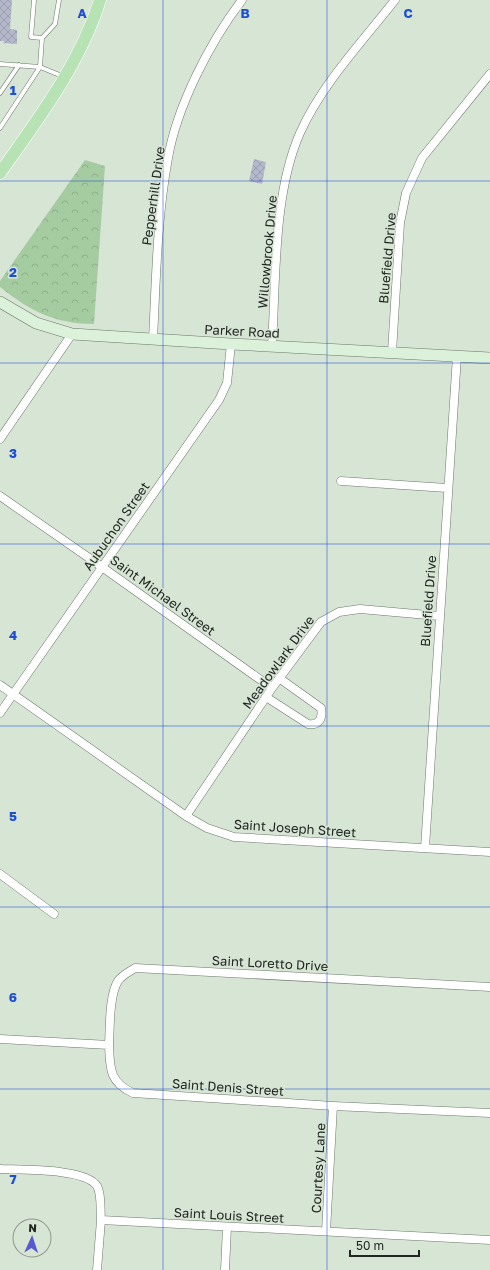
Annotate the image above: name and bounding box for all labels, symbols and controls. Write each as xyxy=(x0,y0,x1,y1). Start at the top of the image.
text: A xyxy=(77,5,87,21)
text: B xyxy=(240,5,250,21)
text: C xyxy=(403,5,413,21)
text: 1 xyxy=(10,82,17,98)
street label: Pepperhill Drive xyxy=(138,145,168,247)
street label: Willowbrook Drive xyxy=(254,195,280,309)
street label: Bluefield Drive xyxy=(375,212,399,304)
text: 2 xyxy=(9,264,17,280)
street label: Parker Road xyxy=(204,321,280,341)
text: 3 xyxy=(9,445,17,461)
street label: Aubuchon Street xyxy=(79,478,153,574)
street label: Saint Michael Street xyxy=(107,552,219,638)
street label: Bluefield Drive xyxy=(417,555,439,647)
street label: Meadowlark Drive xyxy=(239,612,317,712)
text: 4 xyxy=(9,627,17,643)
text: 5 xyxy=(9,808,17,824)
street label: Saint Joseph Street xyxy=(233,816,357,840)
street label: Saint Loretto Drive xyxy=(211,952,329,974)
text: 6 xyxy=(9,989,17,1005)
street label: Saint Denis Street xyxy=(171,1075,285,1099)
street label: Courtesy Lane xyxy=(308,1122,328,1214)
text: 7 xyxy=(9,1171,17,1187)
street label: Saint Louis Street xyxy=(173,1204,285,1226)
north arrow xyxy=(12,1218,52,1258)
text: N xyxy=(28,1221,37,1234)
scale bar xyxy=(350,1232,419,1258)
text: 50 m xyxy=(356,1238,384,1253)

